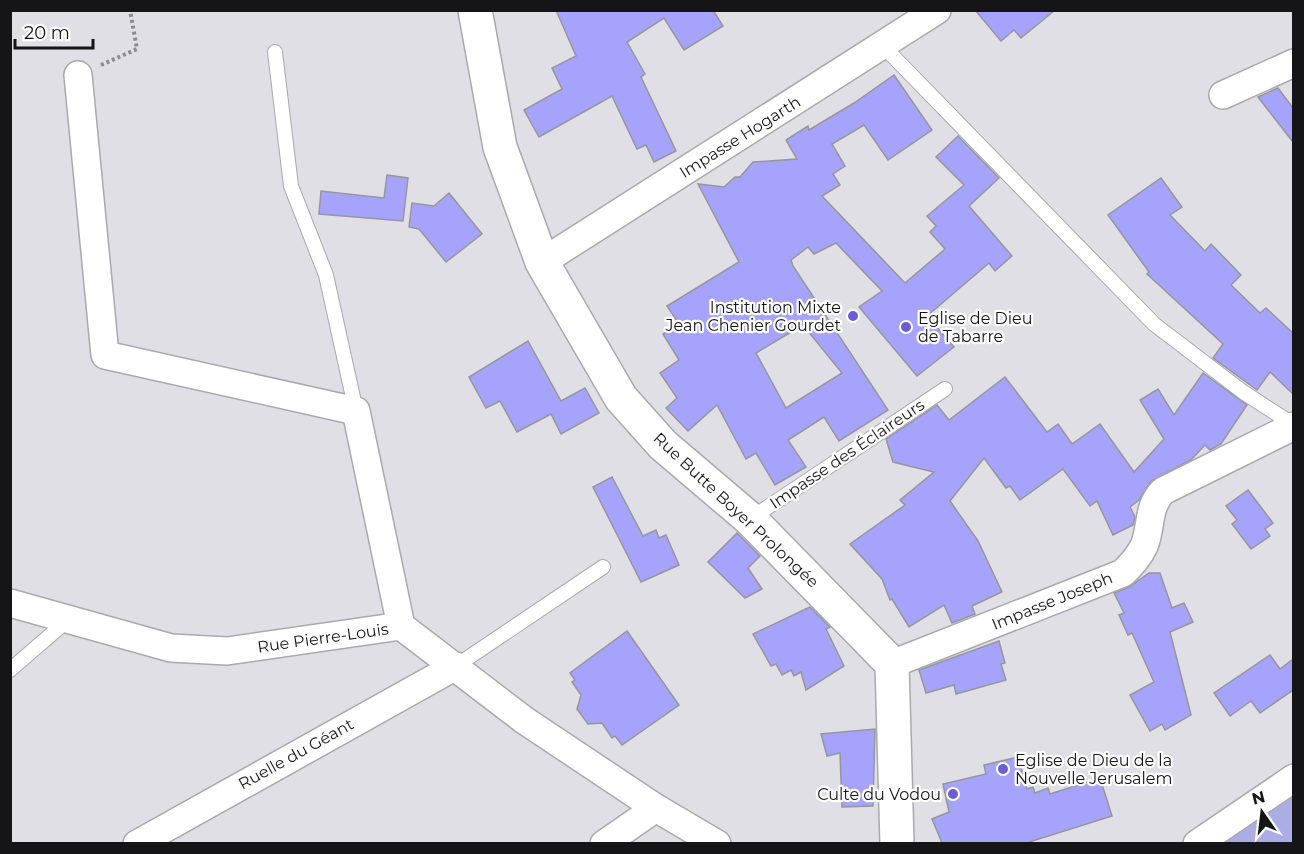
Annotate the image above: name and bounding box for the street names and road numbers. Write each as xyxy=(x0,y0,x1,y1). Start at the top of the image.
street label: Impasse Hogarth xyxy=(676,92,804,182)
street label: Impasse des Éclaireurs xyxy=(766,395,928,513)
street label: Rue Butte Boyer Prolongée xyxy=(650,428,822,592)
street label: Impasse Joseph xyxy=(989,568,1115,634)
street label: Rue Pierre-Louis xyxy=(256,619,390,657)
street label: Ruelle du Géant xyxy=(235,714,357,794)

